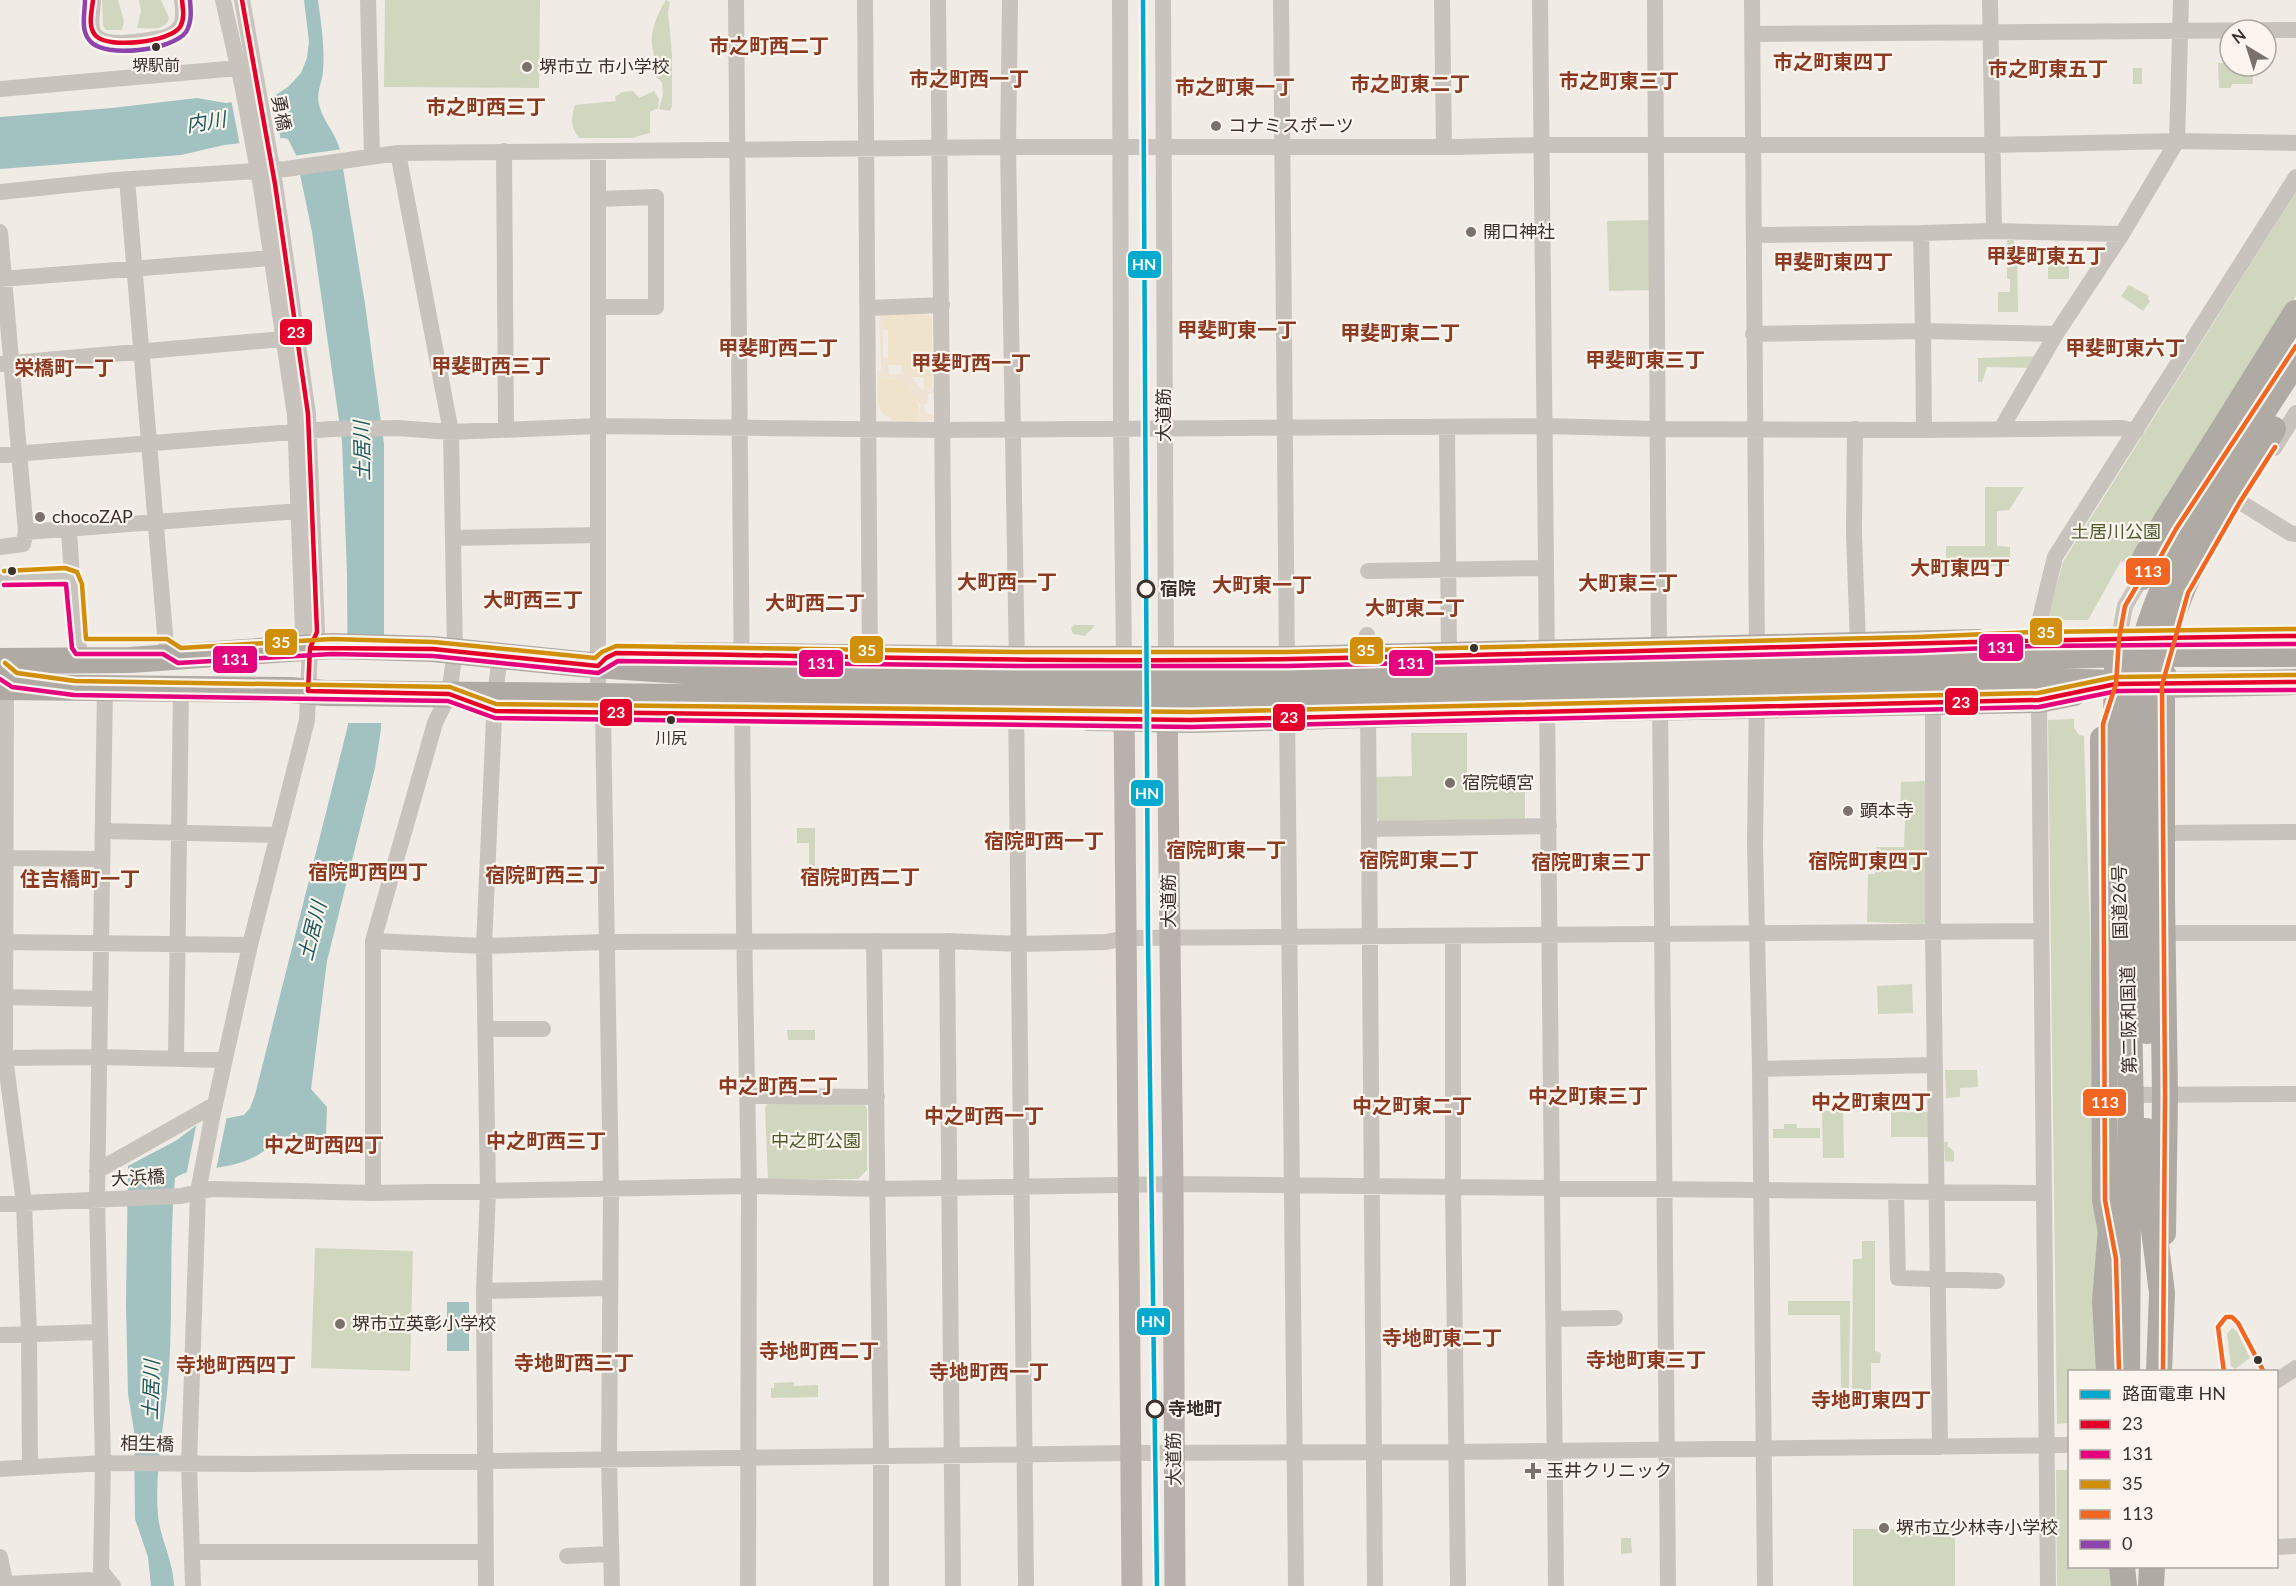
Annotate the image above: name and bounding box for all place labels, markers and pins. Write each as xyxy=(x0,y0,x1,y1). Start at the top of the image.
marker: 堺駅前 xyxy=(150,41,162,53)
place label: 堺駅前 xyxy=(132,55,180,74)
place label: 堺市立 市小学校 xyxy=(539,55,670,77)
marker: 堺市立 市小学校 xyxy=(520,60,534,74)
place label: コナミスポーツ xyxy=(1228,114,1354,136)
marker: コナミスポーツ xyxy=(1209,119,1223,133)
place label: 開口神社 xyxy=(1483,220,1555,242)
marker: 開口神社 xyxy=(1464,225,1478,239)
place label: chocoZAP xyxy=(52,505,133,527)
marker: chocoZAP xyxy=(33,510,47,524)
unlabelled marker xyxy=(6,565,18,577)
place label: 宿院 xyxy=(1160,577,1196,599)
marker: 宿院 xyxy=(1137,580,1155,598)
unlabelled marker xyxy=(1468,642,1480,654)
marker: 川尻 xyxy=(665,714,677,726)
place label: 川尻 xyxy=(655,728,687,747)
place label: 宿院頓宮 xyxy=(1462,771,1534,793)
marker: 宿院頓宮 xyxy=(1443,776,1457,790)
place label: 顕本寺 xyxy=(1860,799,1914,821)
marker: 顕本寺 xyxy=(1841,804,1855,818)
place label: 堺市立英彰小学校 xyxy=(352,1312,496,1334)
marker: 堺市立英彰小学校 xyxy=(333,1317,347,1331)
unlabelled marker xyxy=(2252,1354,2264,1366)
place label: 寺地町 xyxy=(1168,1397,1222,1419)
marker: 寺地町 xyxy=(1146,1400,1164,1418)
place label: 玉井クリニック xyxy=(1546,1459,1672,1481)
marker: 玉井クリニック xyxy=(1524,1462,1542,1480)
place label: 堺市立少林寺小学校 xyxy=(1896,1516,2058,1538)
marker: 堺市立少林寺小学校 xyxy=(1877,1521,1891,1535)

